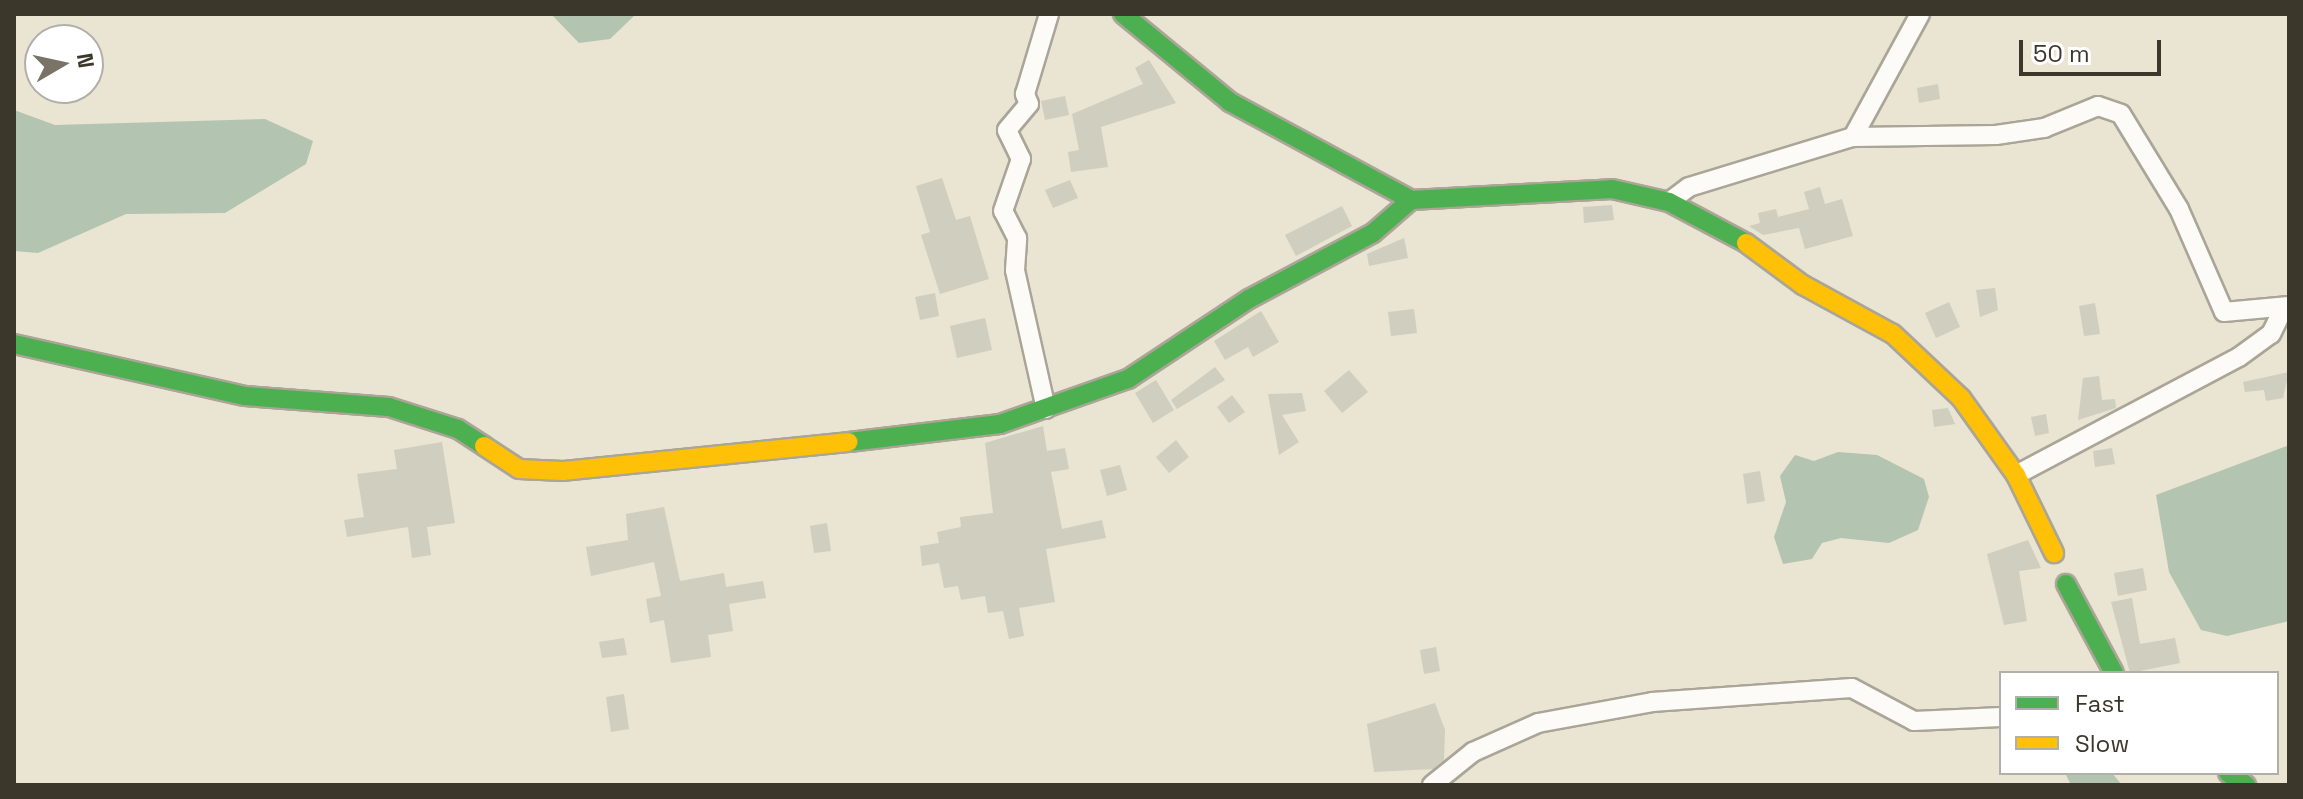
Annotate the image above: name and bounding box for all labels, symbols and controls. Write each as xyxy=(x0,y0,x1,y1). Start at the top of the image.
north arrow xyxy=(24,24,104,104)
scale bar xyxy=(2023,24,2165,74)
text: 50 m xyxy=(2033,38,2090,69)
text: N xyxy=(71,51,101,70)
legend xyxy=(1999,671,2279,775)
text: Fast xyxy=(2075,688,2125,719)
text: Slow xyxy=(2075,728,2129,759)

